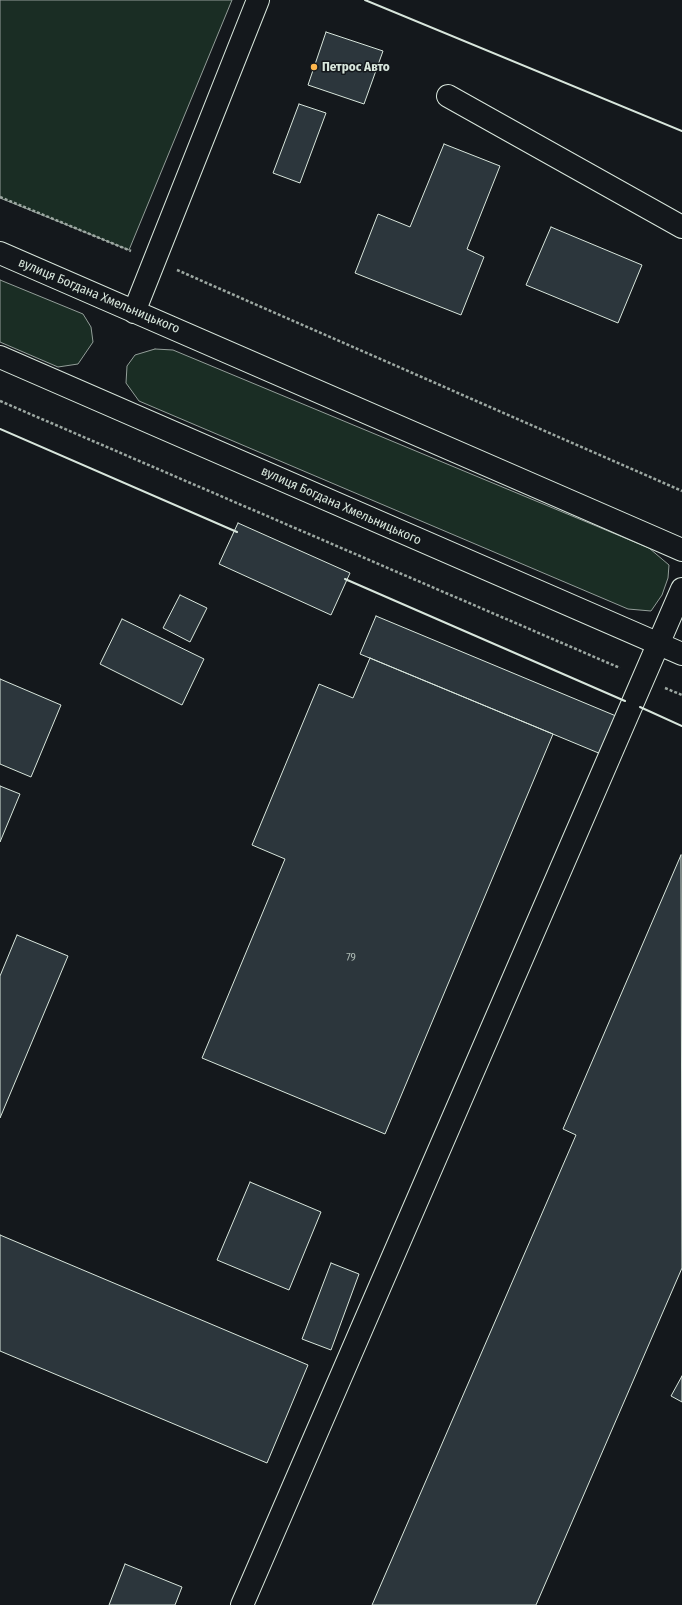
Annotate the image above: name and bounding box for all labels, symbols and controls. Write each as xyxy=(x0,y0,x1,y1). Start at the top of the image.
place label: Петрос Авто xyxy=(322,59,390,75)
marker: Петрос Авто xyxy=(309,62,319,72)
street label: вулиця Богдана Хмельницького xyxy=(16,255,182,337)
street label: вулиця Богдана Хмельницького xyxy=(258,464,424,548)
house number: 79 xyxy=(346,951,356,965)

